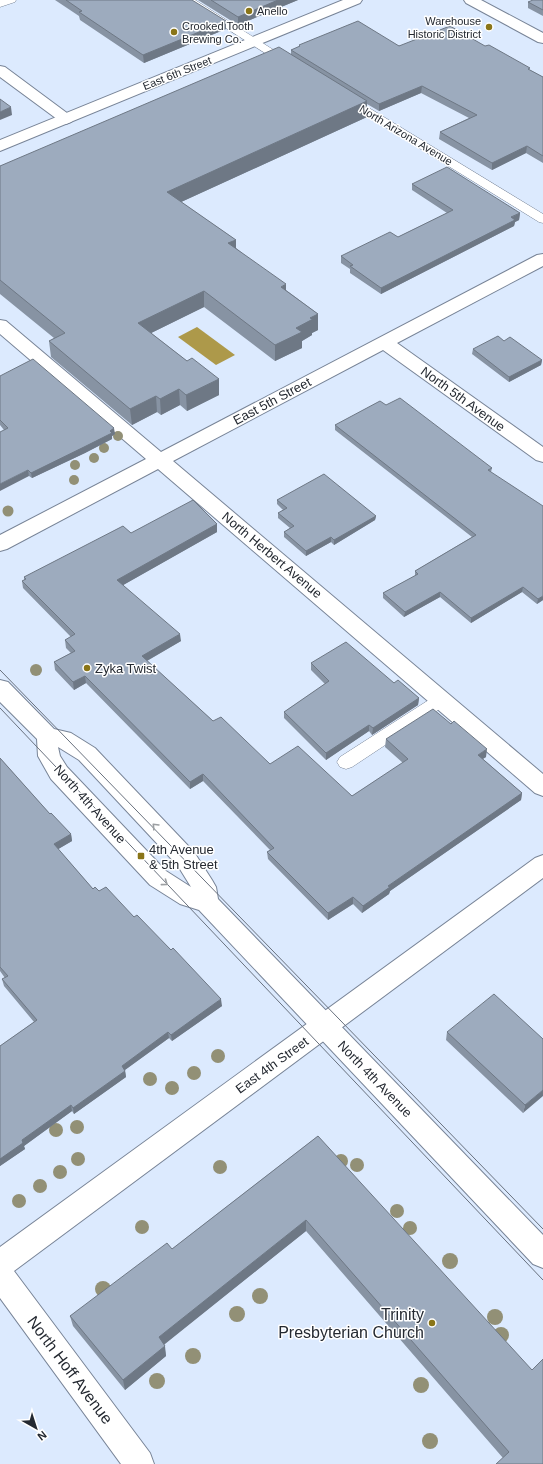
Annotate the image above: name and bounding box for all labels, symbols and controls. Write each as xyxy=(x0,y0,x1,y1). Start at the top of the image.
place label: Anello xyxy=(257,5,288,17)
marker: Anello xyxy=(244,6,254,16)
place label: Warehouse Historic District xyxy=(408,15,481,40)
place label: Crooked Tooth Brewing Co. xyxy=(182,20,253,45)
marker: Warehouse Historic District xyxy=(484,22,494,32)
marker: Crooked Tooth Brewing Co. xyxy=(169,27,179,37)
street label: East 6th Street xyxy=(141,54,213,92)
street label: North Arizona Avenue xyxy=(357,103,455,167)
street label: North 5th Avenue xyxy=(418,363,508,435)
street label: East 5th Street xyxy=(231,374,314,428)
street label: North Herbert Avenue xyxy=(219,509,325,601)
place label: Zyka Twist xyxy=(95,661,157,676)
marker: Zyka Twist xyxy=(82,663,92,673)
street label: North 4th Avenue xyxy=(51,762,129,846)
one-way arrow xyxy=(152,823,159,831)
place label: 4th Avenue & 5th Street xyxy=(149,842,218,872)
marker: 4th Avenue & 5th Street xyxy=(136,851,146,861)
one-way arrow xyxy=(161,878,168,885)
street label: East 4th Street xyxy=(233,1033,312,1096)
street label: North 4th Avenue xyxy=(335,1038,415,1120)
place label: Trinity Presbyterian Church xyxy=(278,1306,424,1341)
street label: North Hoff Avenue xyxy=(24,1313,116,1427)
marker: Trinity Presbyterian Church xyxy=(427,1318,437,1328)
north arrow xyxy=(16,1408,56,1448)
text: N xyxy=(35,1429,49,1443)

